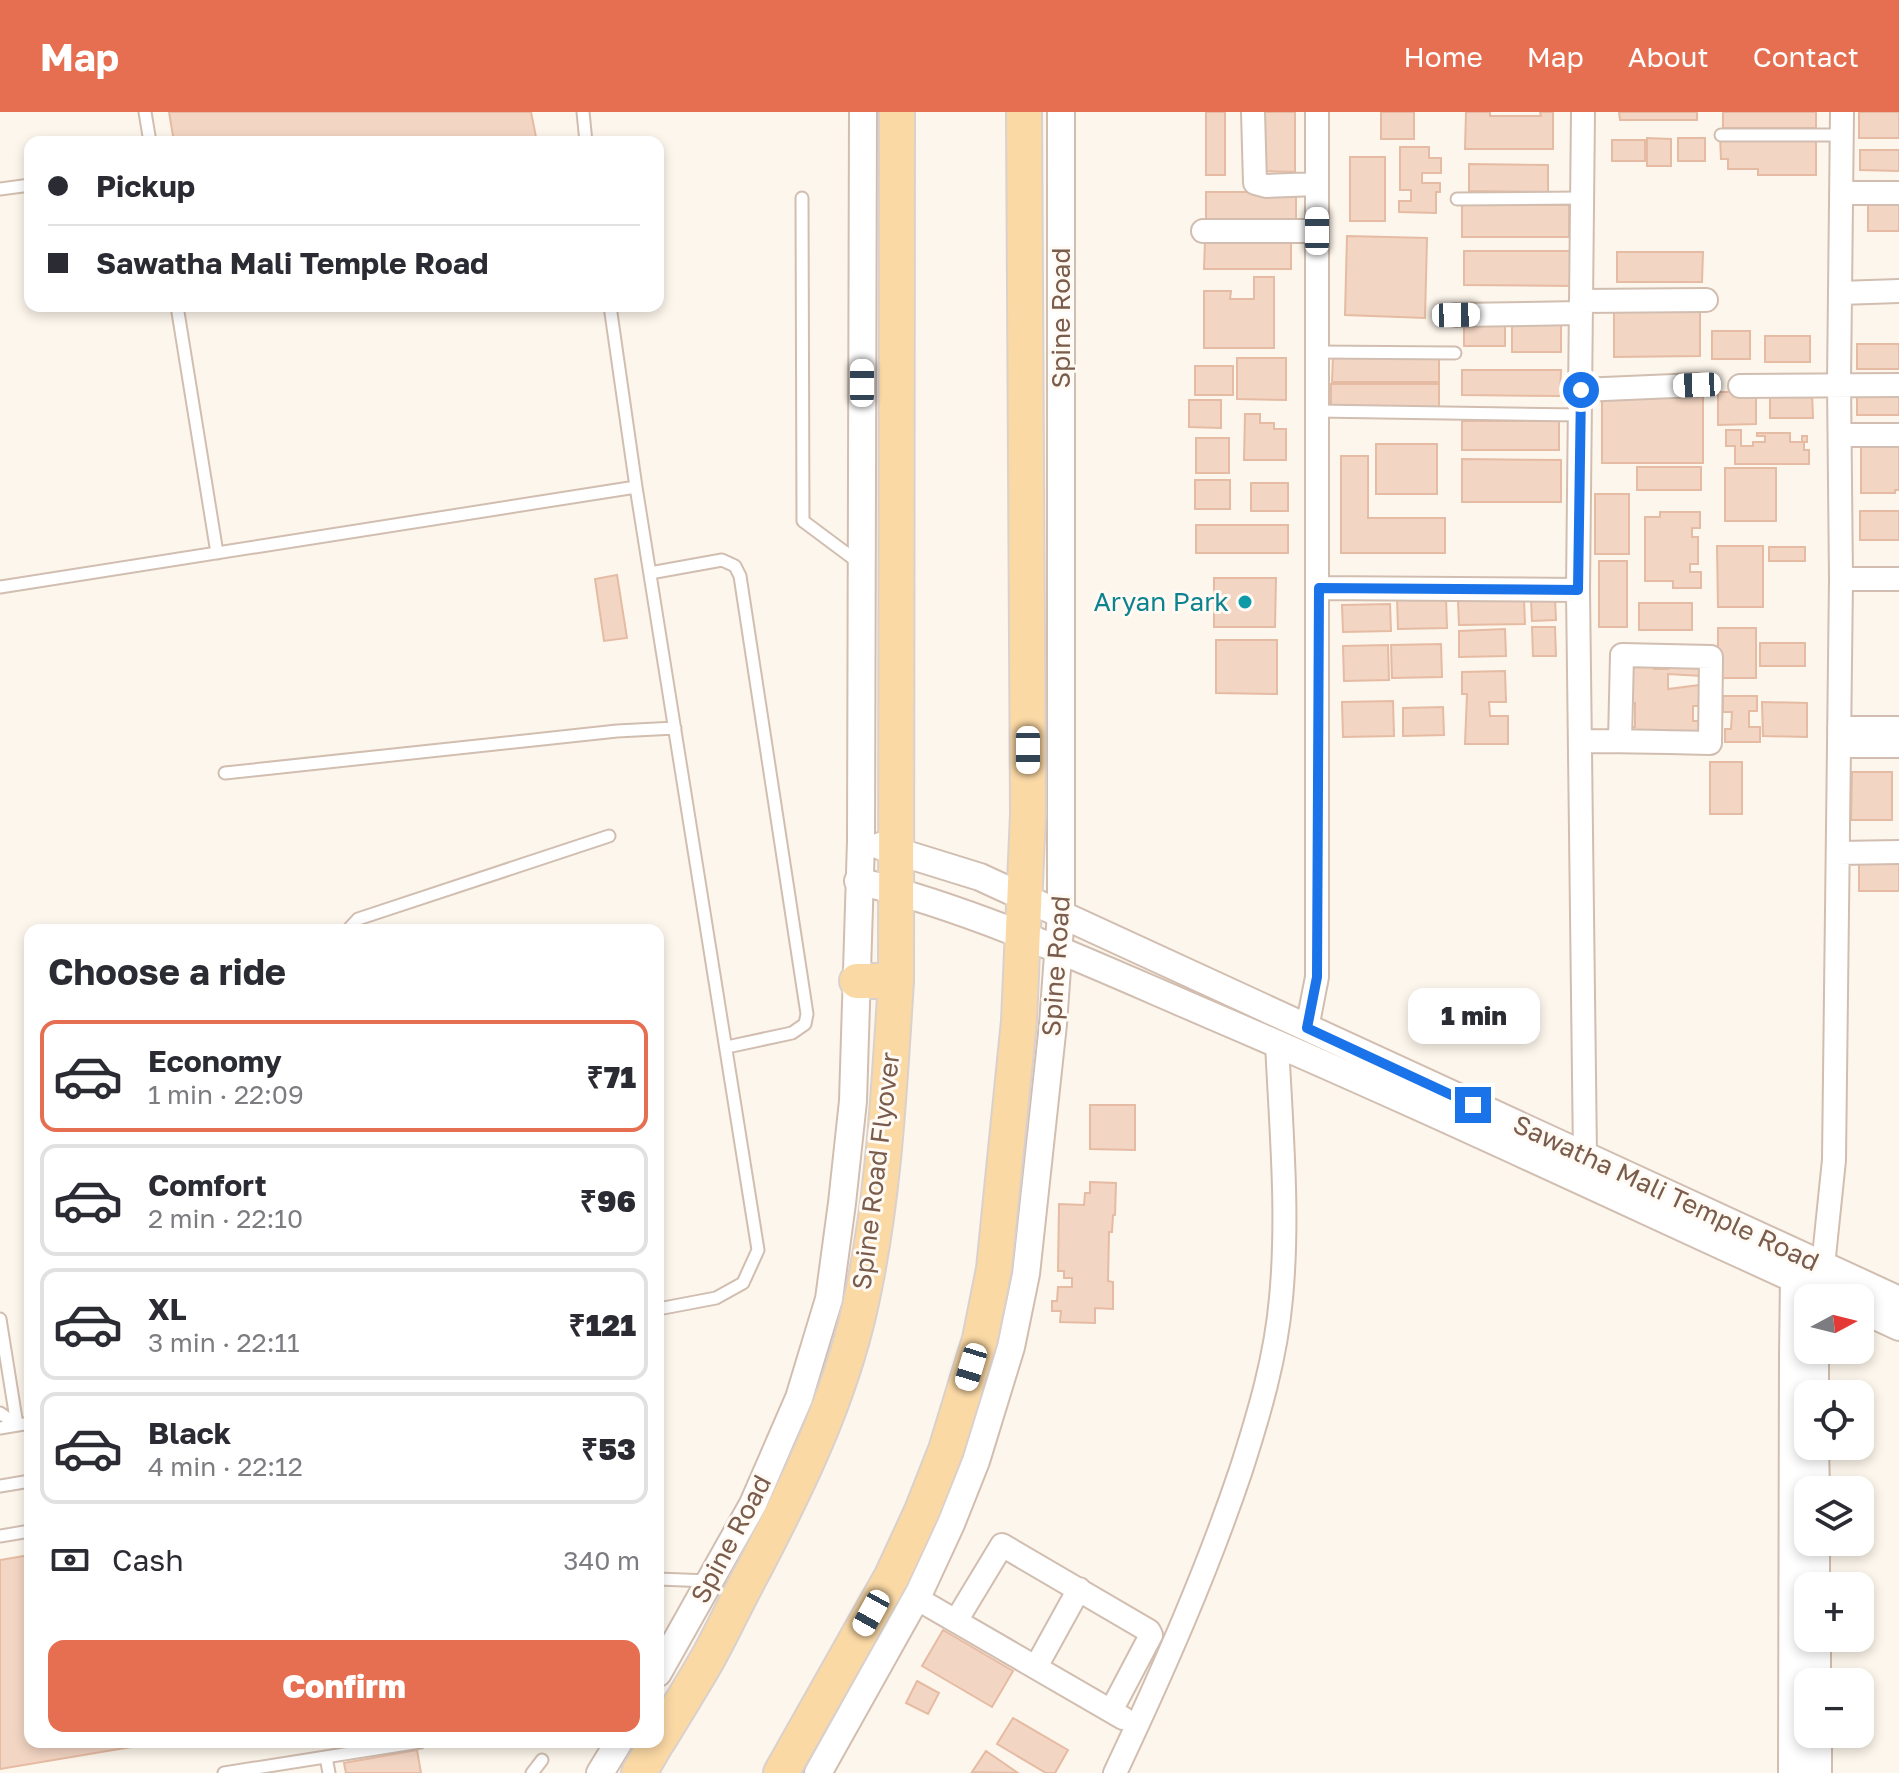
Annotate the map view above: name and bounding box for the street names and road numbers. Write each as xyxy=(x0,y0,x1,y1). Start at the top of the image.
street label: Spine Road xyxy=(1045,248,1076,388)
street label: Spine Road xyxy=(1035,895,1076,1037)
street label: Spine Road Flyover xyxy=(846,1050,905,1291)
street label: Sawatha Mali Temple Road xyxy=(1508,1108,1824,1277)
street label: Spine Road xyxy=(684,1469,777,1608)

